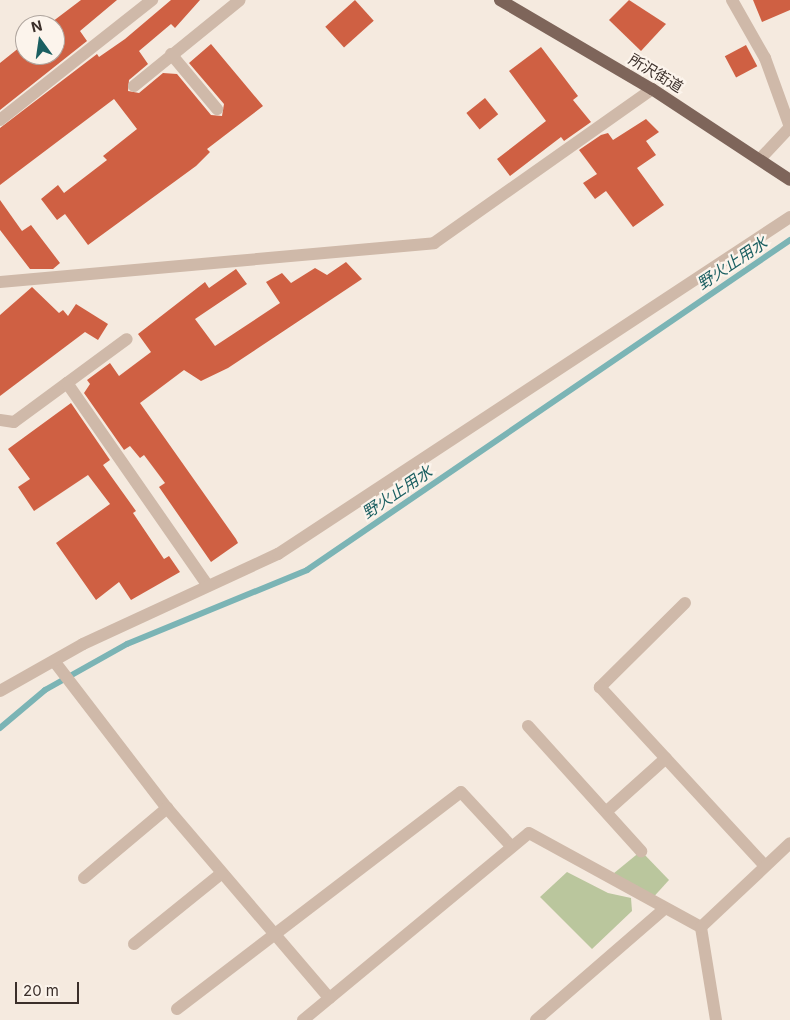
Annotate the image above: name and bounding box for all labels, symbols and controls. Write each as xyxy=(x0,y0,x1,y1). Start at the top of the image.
north arrow xyxy=(15,15,65,65)
text: N xyxy=(29,16,44,35)
street label: 所沢街道 xyxy=(626,50,686,96)
water label: 野火止用水 xyxy=(693,233,771,293)
water label: 野火止用水 xyxy=(358,462,436,522)
scale bar xyxy=(18,972,81,1004)
text: 20 m xyxy=(23,981,59,1000)

